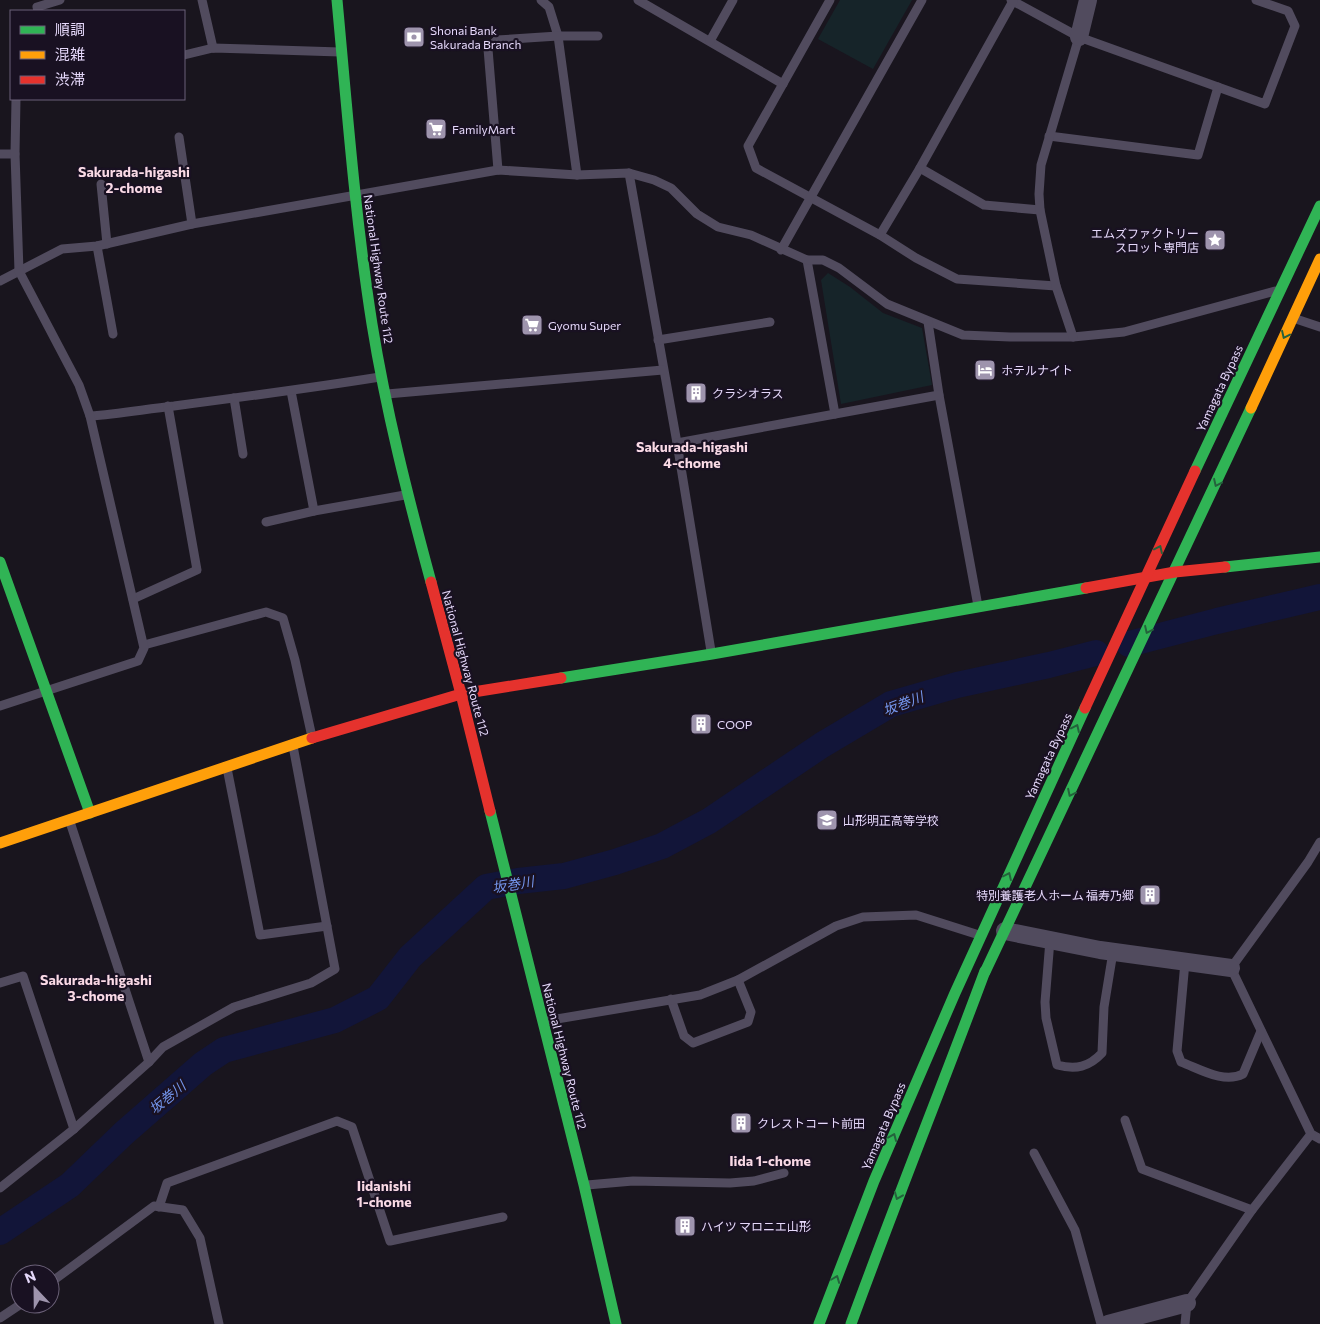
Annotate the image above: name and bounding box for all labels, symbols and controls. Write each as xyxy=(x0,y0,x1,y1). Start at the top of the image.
legend xyxy=(10,10,185,100)
text: 順調 xyxy=(55,20,85,38)
place label: Shonai Bank Sakurada Branch xyxy=(430,23,521,51)
bank icon: Shonai Bank Sakurada Branch xyxy=(402,25,426,49)
text: 混雑 xyxy=(55,45,85,63)
text: 渋滞 xyxy=(55,70,85,88)
supermarket icon: FamilyMart xyxy=(424,117,448,141)
place label: FamilyMart xyxy=(452,122,515,136)
district label: Sakurada-higashi 2-chome xyxy=(78,163,190,196)
street label: National Highway Route 112 xyxy=(362,194,396,345)
place label: エムズファクトリー スロット専門店 xyxy=(1091,226,1199,254)
place icon: エムズファクトリー スロット専門店 xyxy=(1203,228,1227,252)
supermarket icon: Gyomu Super xyxy=(520,313,544,337)
place label: Gyomu Super xyxy=(548,318,621,332)
one-way arrow xyxy=(1281,330,1292,339)
street label: Yamagata Bypass xyxy=(1193,342,1245,434)
hotel icon: ホテルナイト xyxy=(973,358,997,382)
place label: ホテルナイト xyxy=(1001,363,1073,377)
building icon: クラシオラス xyxy=(684,381,708,405)
place label: クラシオラス xyxy=(712,386,784,400)
district label: Sakurada-higashi 4-chome xyxy=(636,438,748,471)
one-way arrow xyxy=(1212,478,1223,487)
one-way arrow xyxy=(1152,545,1163,554)
street label: National Highway Route 112 xyxy=(440,589,492,738)
one-way arrow xyxy=(1144,625,1154,634)
water label: 坂巻川 xyxy=(880,687,928,718)
street label: Yamagata Bypass xyxy=(1022,710,1074,802)
building icon: COOP xyxy=(689,712,713,736)
place label: COOP xyxy=(717,717,753,731)
one-way arrow xyxy=(1070,724,1081,733)
one-way arrow xyxy=(1067,787,1077,796)
school or university icon: 山形明正高等学校 xyxy=(815,808,839,832)
place label: 山形明正高等学校 xyxy=(843,813,939,827)
water label: 坂巻川 xyxy=(491,872,537,896)
one-way arrow xyxy=(1002,872,1013,881)
building icon: 特別養護老人ホーム 福寿乃郷 xyxy=(1138,883,1162,907)
place label: 特別養護老人ホーム 福寿乃郷 xyxy=(976,888,1134,902)
district label: Sakurada-higashi 3-chome xyxy=(40,971,152,1004)
street label: National Highway Route 112 xyxy=(540,981,590,1131)
water label: 坂巻川 xyxy=(145,1076,190,1117)
street label: Yamagata Bypass xyxy=(858,1080,908,1172)
building icon: クレストコート前田 xyxy=(729,1111,753,1135)
place label: クレストコート前田 xyxy=(757,1116,865,1130)
one-way arrow xyxy=(887,1133,898,1142)
district label: Iida 1-chome xyxy=(729,1152,811,1169)
district label: Iidanishi 1-chome xyxy=(356,1177,412,1210)
one-way arrow xyxy=(894,1191,904,1200)
building icon: ハイツ マロニエ山形 xyxy=(673,1214,697,1238)
place label: ハイツ マロニエ山形 xyxy=(701,1219,811,1233)
north arrow xyxy=(10,1264,60,1314)
text: N xyxy=(22,1267,38,1286)
one-way arrow xyxy=(831,1275,841,1283)

